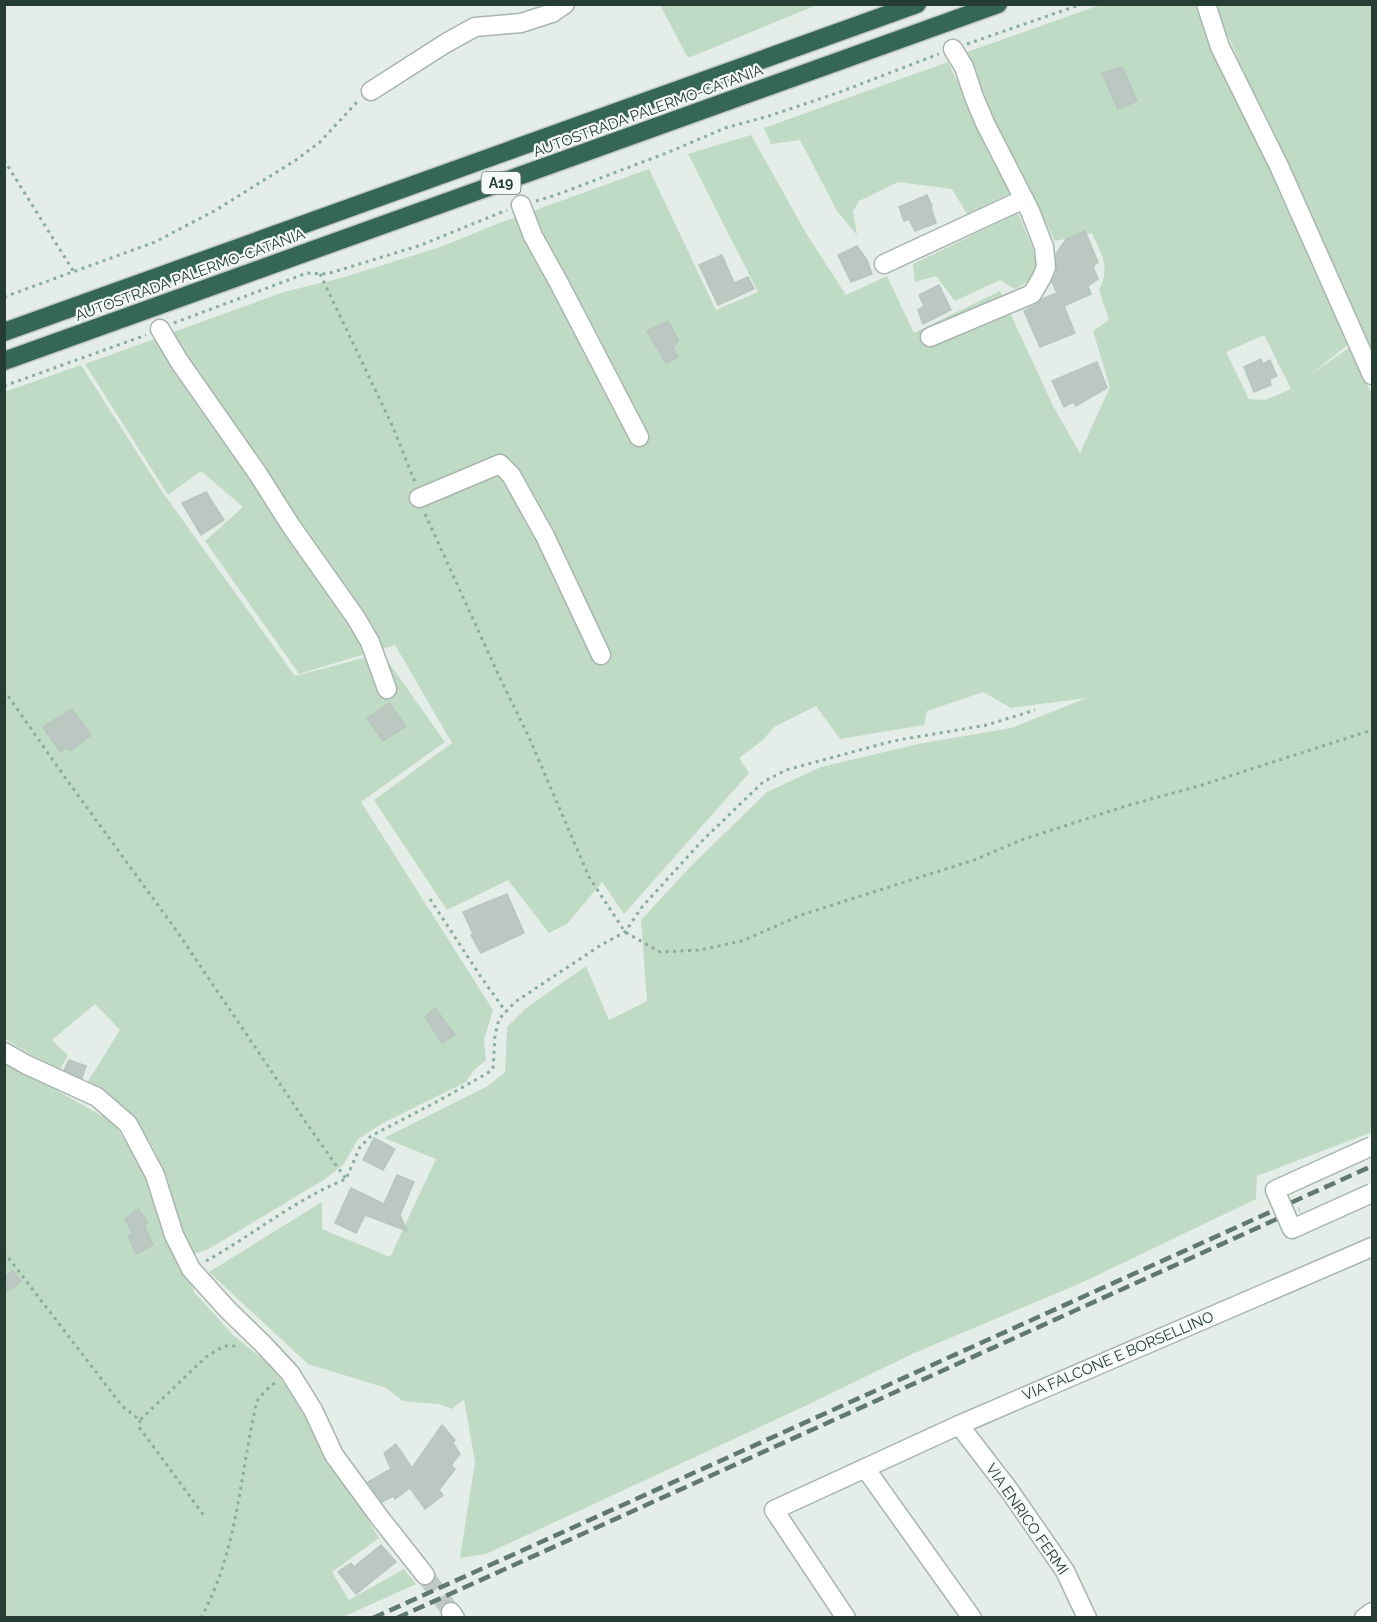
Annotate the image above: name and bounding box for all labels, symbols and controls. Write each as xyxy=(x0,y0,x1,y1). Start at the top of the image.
street label: AUTOSTRADA PALERMO-CATANIA xyxy=(531,61,765,161)
road number: A19 xyxy=(482,172,520,194)
street label: AUTOSTRADA PALERMO-CATANIA xyxy=(73,225,307,325)
street label: VIA FALCONE E BORSELLINO xyxy=(1020,1307,1216,1405)
street label: VIA ENRICO FERMI xyxy=(982,1460,1072,1578)

